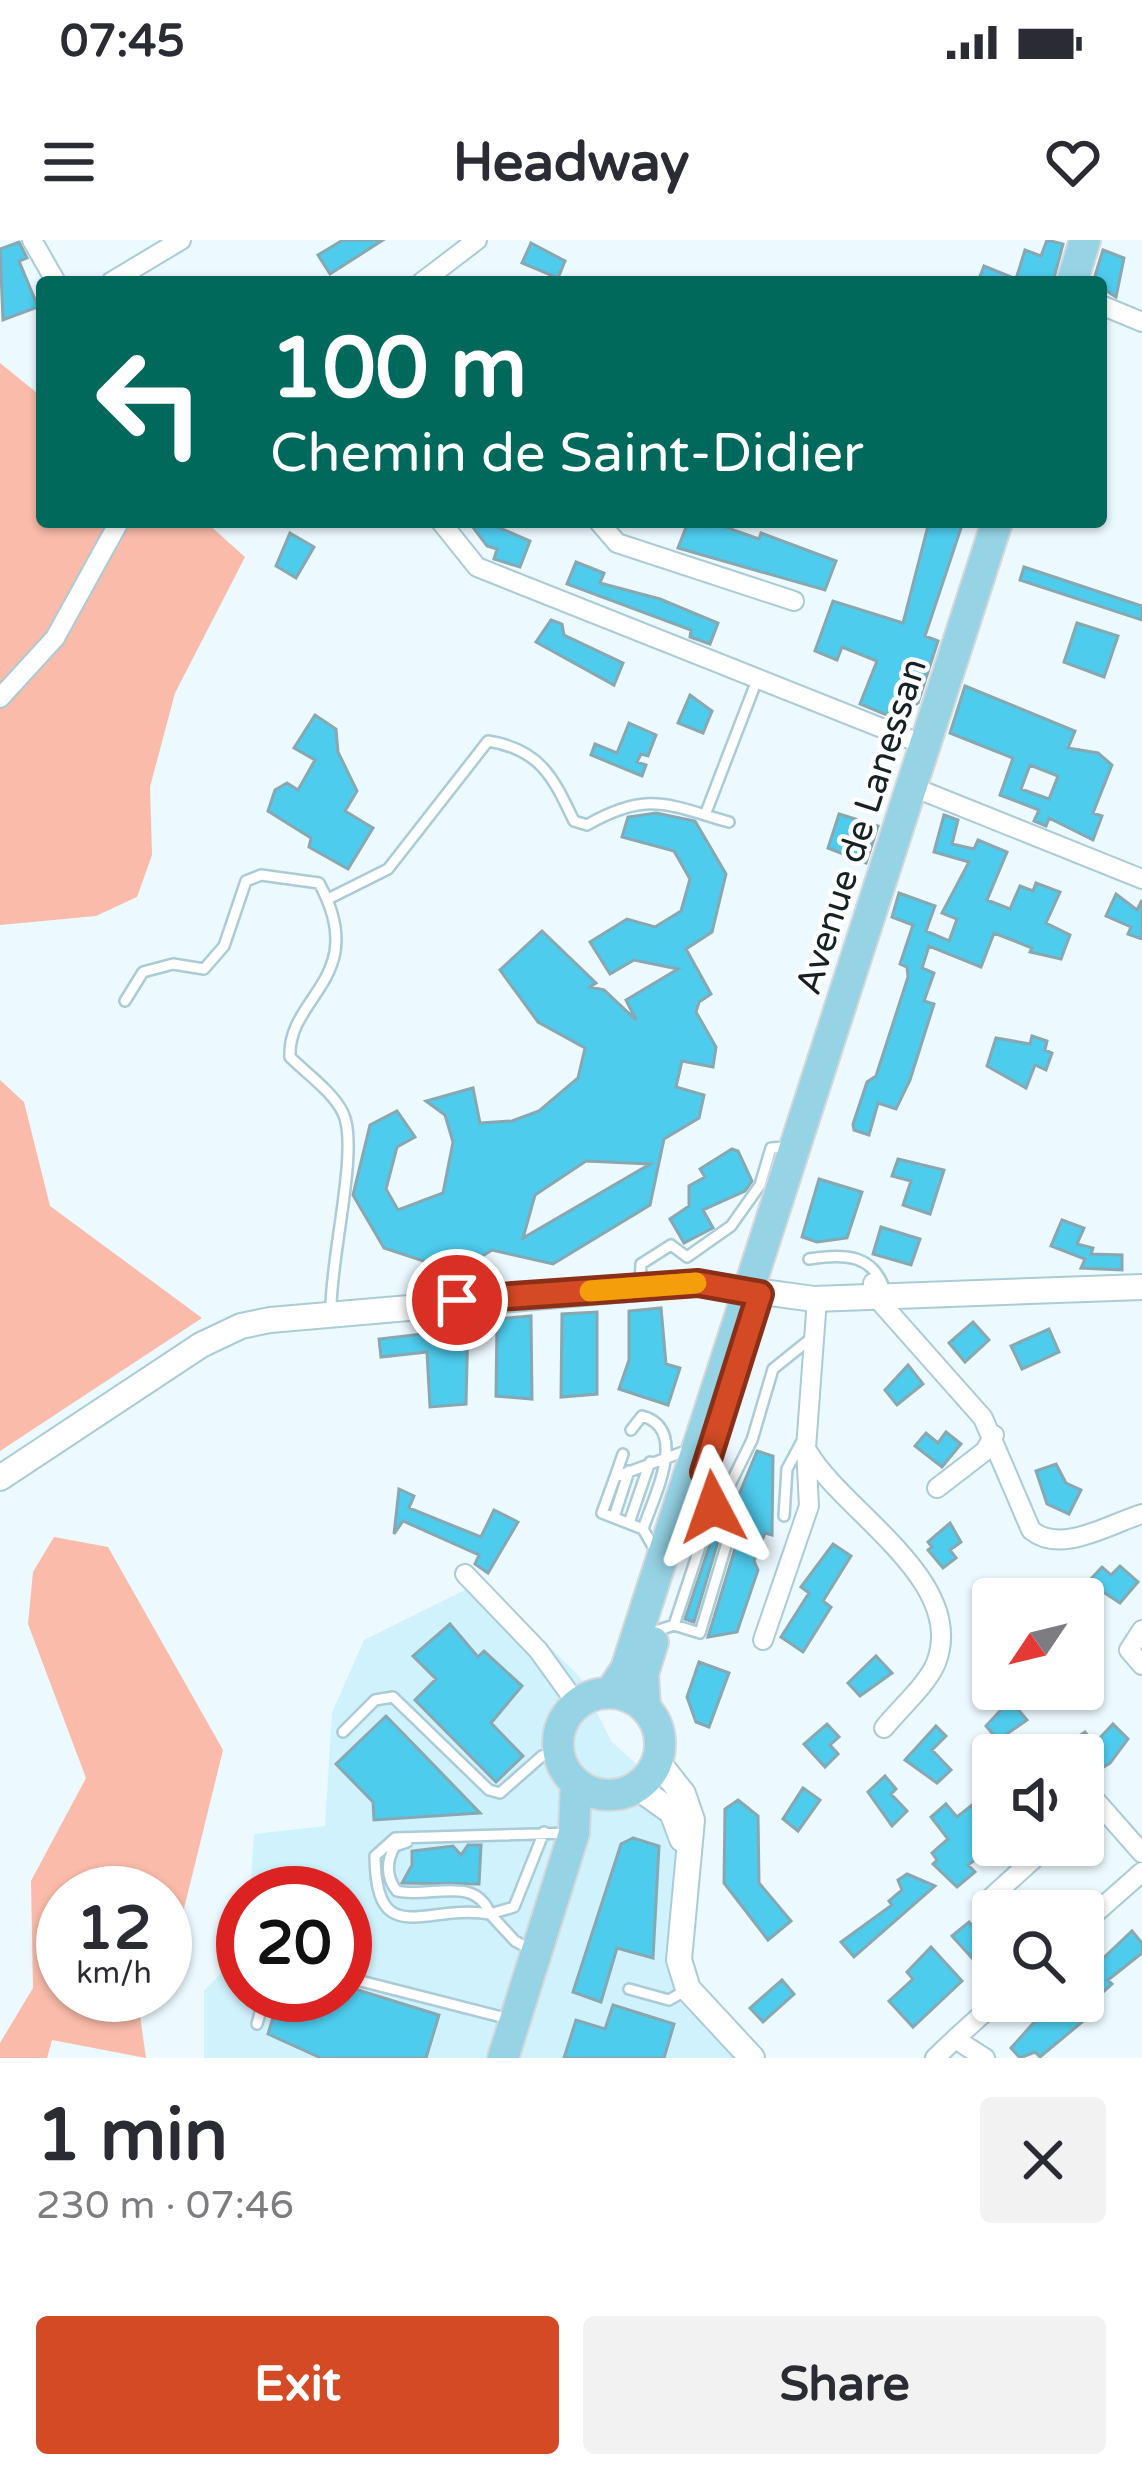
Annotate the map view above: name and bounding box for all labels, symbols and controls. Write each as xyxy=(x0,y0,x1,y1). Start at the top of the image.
text: 07:45 xyxy=(60,15,185,69)
icon: menu xyxy=(36,129,102,195)
icon: heart xyxy=(1040,129,1106,195)
text: Headway xyxy=(453,130,689,195)
text: 100 m xyxy=(270,319,527,420)
icon: left xyxy=(72,324,228,480)
text: Chemin de Saint-Didier xyxy=(270,421,864,486)
street label: Avenue de Lanessan xyxy=(787,653,936,1000)
pin xyxy=(406,1249,508,1351)
icon: arrive xyxy=(424,1267,490,1333)
position arrow xyxy=(650,1444,776,1570)
north arrow xyxy=(972,1578,1104,1710)
map controls xyxy=(972,1578,1104,2022)
button: sound xyxy=(972,1734,1104,1866)
speed limit sign: 20 xyxy=(216,1866,372,2022)
button: search xyxy=(972,1890,1104,2022)
text: 12 xyxy=(76,1893,152,1965)
text: km/h xyxy=(76,1955,152,1992)
text: 1 min xyxy=(36,2093,228,2180)
button: close xyxy=(980,2097,1106,2223)
text: 230 m · 07:46 xyxy=(36,2182,294,2229)
button: Exit xyxy=(36,2316,559,2454)
button: Share xyxy=(583,2316,1106,2454)

